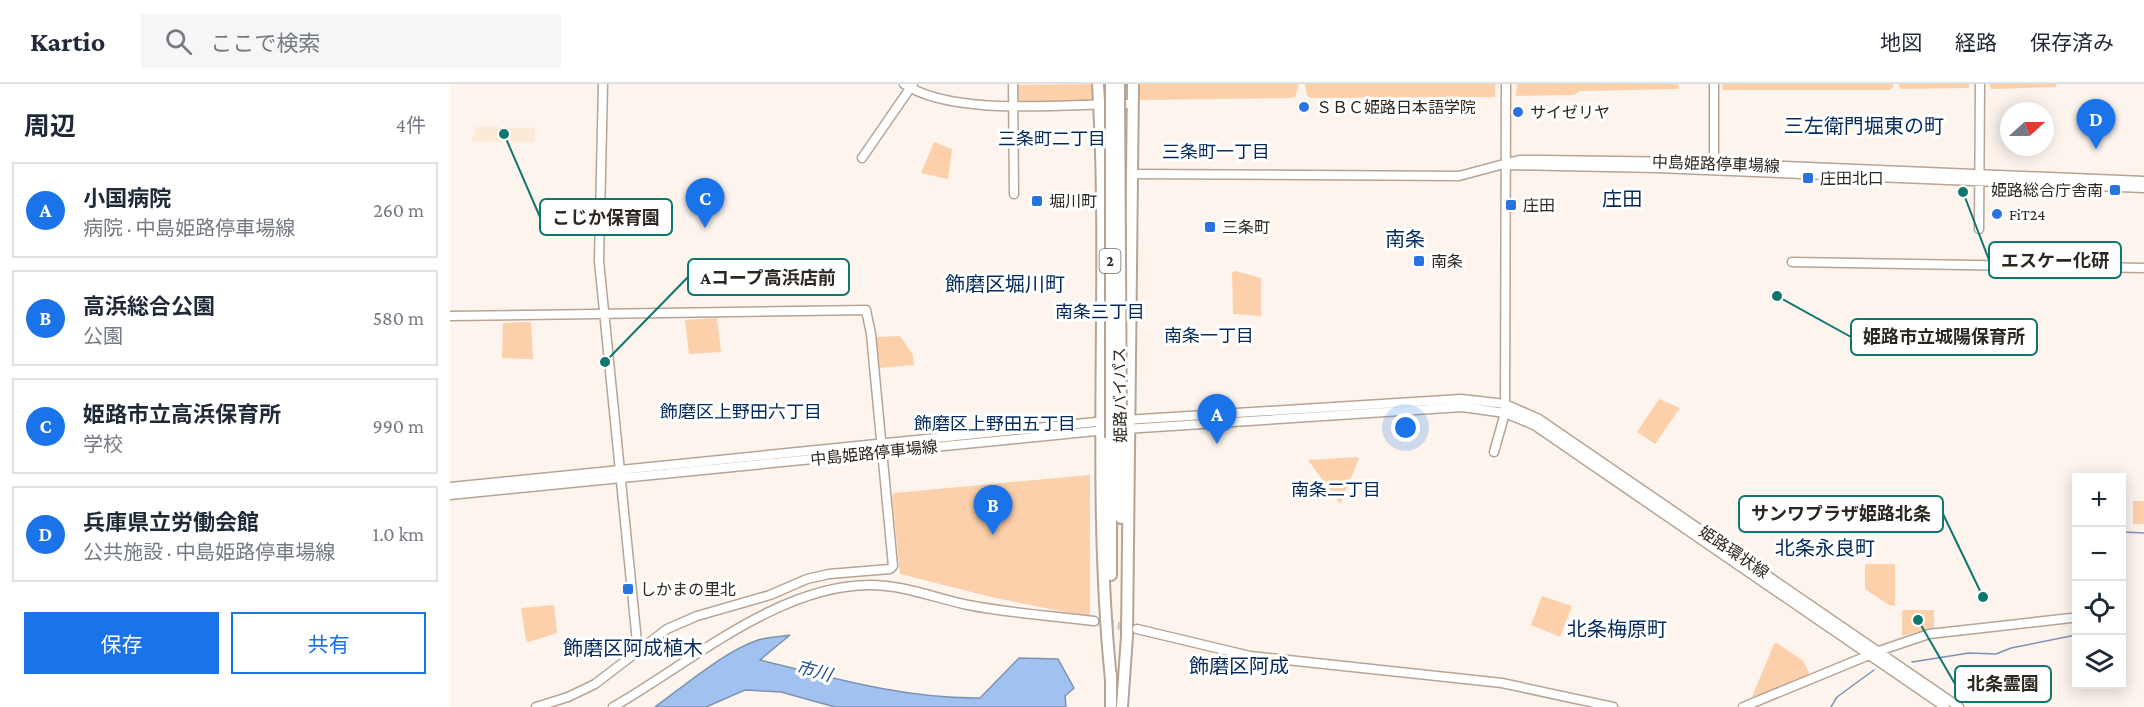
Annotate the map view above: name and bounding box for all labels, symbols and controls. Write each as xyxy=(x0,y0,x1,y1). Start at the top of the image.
search box xyxy=(141,14,561,68)
icon: search xyxy=(162,25,195,58)
text: Kartio xyxy=(30,26,105,57)
text: ここで検索 xyxy=(210,31,320,56)
text: 地図 xyxy=(1880,31,1922,55)
text: 経路 xyxy=(1955,31,1997,55)
text: 保存済み xyxy=(2030,31,2114,55)
place label: ＳＢＣ姫路日本語学院 xyxy=(1316,99,1476,116)
marker: ＳＢＣ姫路日本語学院 xyxy=(1297,100,1311,114)
pin: D xyxy=(2076,100,2116,149)
north arrow xyxy=(2000,102,2054,156)
place label: サイゼリヤ xyxy=(1530,104,1610,121)
marker: サイゼリヤ xyxy=(1511,105,1525,119)
text: 周辺 xyxy=(24,112,76,141)
text: 4件 xyxy=(396,114,426,136)
district label: 三左衛門堀東の町 xyxy=(1784,115,1944,137)
district label: 三条町二丁目 xyxy=(998,129,1106,149)
district label: 三条町一丁目 xyxy=(1162,142,1270,162)
street label: 中島姫路停車場線 xyxy=(1652,153,1780,175)
place label: 庄田北口 xyxy=(1820,170,1884,187)
marker: 庄田北口 xyxy=(1801,171,1815,185)
pin: C xyxy=(686,178,724,228)
place label: 姫路総合庁舎南 xyxy=(1991,182,2103,199)
marker: 姫路総合庁舎南 xyxy=(2108,183,2122,197)
text: 小国病院 xyxy=(83,186,171,211)
district label: 庄田 xyxy=(1602,188,1642,210)
place label: 堀川町 xyxy=(1049,193,1097,210)
marker: 堀川町 xyxy=(1030,194,1044,208)
place label: 庄田 xyxy=(1523,197,1555,214)
marker: 庄田 xyxy=(1504,198,1518,212)
text: A xyxy=(40,199,51,221)
text: 260 m xyxy=(373,199,424,221)
callout: こじか保育園 xyxy=(540,199,672,235)
place label: FiT24 xyxy=(2009,206,2045,223)
marker: FiT24 xyxy=(1990,207,2004,221)
text: こじか保育園 xyxy=(552,208,660,228)
text: 病院 · 中島姫路停車場線 xyxy=(83,217,295,239)
place label: 三条町 xyxy=(1222,219,1270,236)
marker: 三条町 xyxy=(1203,220,1217,234)
district label: 南条 xyxy=(1385,228,1425,250)
callout: エスケー化研 xyxy=(1989,242,2121,278)
road number: 2 xyxy=(1100,249,1120,273)
text: エスケー化研 xyxy=(2001,251,2109,271)
place label: 南条 xyxy=(1431,253,1463,270)
marker: 南条 xyxy=(1412,254,1426,268)
callout: Aコープ高浜店前 xyxy=(688,259,849,295)
text: Aコープ高浜店前 xyxy=(699,268,836,288)
district label: 飾磨区堀川町 xyxy=(945,273,1065,295)
text: 高浜総合公園 xyxy=(83,294,215,319)
district label: 南条三丁目 xyxy=(1055,302,1145,322)
text: B xyxy=(40,307,51,329)
text: 580 m xyxy=(373,307,424,329)
callout: 姫路市立城陽保育所 xyxy=(1851,319,2037,355)
text: 公園 xyxy=(83,325,123,347)
district label: 南条一丁目 xyxy=(1164,326,1254,346)
text: 姫路市立城陽保育所 xyxy=(1863,327,2025,347)
street label: 姫路バイパス xyxy=(1111,347,1129,443)
pin: A xyxy=(1198,394,1236,444)
text: 姫路市立高浜保育所 xyxy=(83,402,281,427)
district label: 飾磨区上野田六丁目 xyxy=(660,402,822,422)
your location xyxy=(1391,413,1420,442)
district label: 飾磨区上野田五丁目 xyxy=(914,414,1076,434)
text: C xyxy=(39,415,52,437)
text: 990 m xyxy=(373,415,424,437)
text: 学校 xyxy=(83,433,123,455)
street label: 中島姫路停車場線 xyxy=(809,438,939,468)
map controls xyxy=(2072,473,2126,689)
button: + xyxy=(2072,473,2126,527)
district label: 南条二丁目 xyxy=(1291,480,1381,500)
pin: B xyxy=(974,486,1012,535)
callout: サンワプラザ姫路北条 xyxy=(1739,496,1943,532)
text: サンワプラザ姫路北条 xyxy=(1751,504,1931,524)
text: 兵庫県立労働会館 xyxy=(83,510,259,535)
text: D xyxy=(39,523,52,545)
text: 1.0 km xyxy=(373,523,424,545)
street label: 姫路環状線 xyxy=(1696,523,1772,581)
button: − xyxy=(2072,527,2126,581)
district label: 北条永良町 xyxy=(1775,537,1875,559)
text: 公共施設 · 中島姫路停車場線 xyxy=(83,541,335,563)
place label: しかまの里北 xyxy=(640,581,736,598)
button: locate xyxy=(2072,581,2126,635)
marker: しかまの里北 xyxy=(621,582,635,596)
button: 保存 xyxy=(24,612,219,674)
button: 共有 xyxy=(231,612,426,674)
district label: 北条梅原町 xyxy=(1567,618,1667,640)
button: layers xyxy=(2072,635,2126,689)
district label: 飾磨区阿成植木 xyxy=(563,637,703,659)
district label: 飾磨区阿成 xyxy=(1189,655,1289,677)
water label: 市川 xyxy=(794,657,836,686)
callout: 北条霊園 xyxy=(1955,666,2051,702)
text: 北条霊園 xyxy=(1967,674,2039,694)

